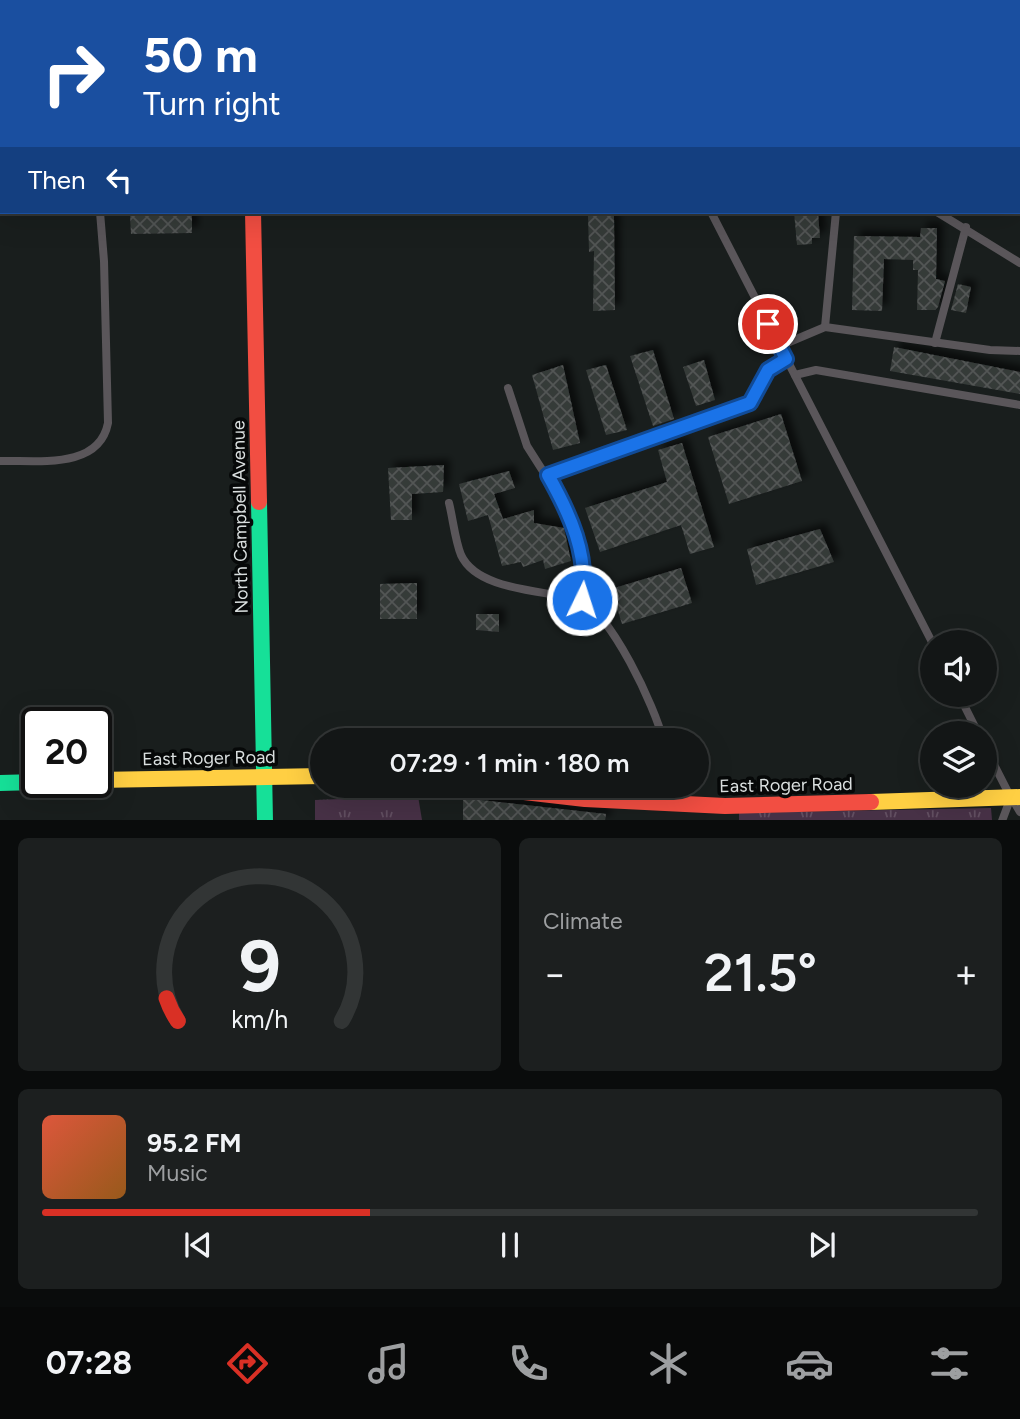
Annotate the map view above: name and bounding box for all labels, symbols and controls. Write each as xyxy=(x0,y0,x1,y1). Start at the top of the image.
text: 50 m xyxy=(143,25,258,84)
icon: right xyxy=(28,28,119,119)
text: Turn right xyxy=(143,85,281,123)
icon: left xyxy=(100,161,138,199)
text: Then xyxy=(28,164,86,196)
pin xyxy=(738,294,798,354)
icon: arrive xyxy=(749,305,787,343)
street label: North Campbell Avenue xyxy=(227,420,253,614)
position arrow xyxy=(545,563,619,637)
map controls xyxy=(920,630,997,798)
button: sound xyxy=(920,630,997,707)
speed limit sign: 20 xyxy=(21,707,112,798)
button: layers xyxy=(920,721,997,798)
street label: East Roger Road xyxy=(142,746,276,770)
text: 07:29 · 1 min · 180 m xyxy=(390,747,629,779)
street label: East Roger Road xyxy=(719,773,853,797)
text: Climate xyxy=(543,907,622,935)
text: 9 xyxy=(238,922,281,1009)
text: 21.5° xyxy=(704,942,817,1004)
text: − xyxy=(543,951,567,997)
text: + xyxy=(954,951,978,997)
text: km/h xyxy=(231,1003,288,1033)
text: 95.2 FM xyxy=(147,1127,242,1159)
text: Music xyxy=(147,1159,208,1187)
icon: previous xyxy=(179,1226,217,1264)
icon: pause xyxy=(491,1226,529,1264)
icon: next xyxy=(803,1226,841,1264)
icon: directions xyxy=(223,1339,272,1388)
icon: music xyxy=(364,1339,413,1388)
icon: phone xyxy=(504,1339,553,1388)
icon: climate xyxy=(644,1339,693,1388)
icon: car xyxy=(785,1339,834,1388)
icon: filters xyxy=(925,1339,974,1388)
text: 07:28 xyxy=(46,1344,132,1382)

